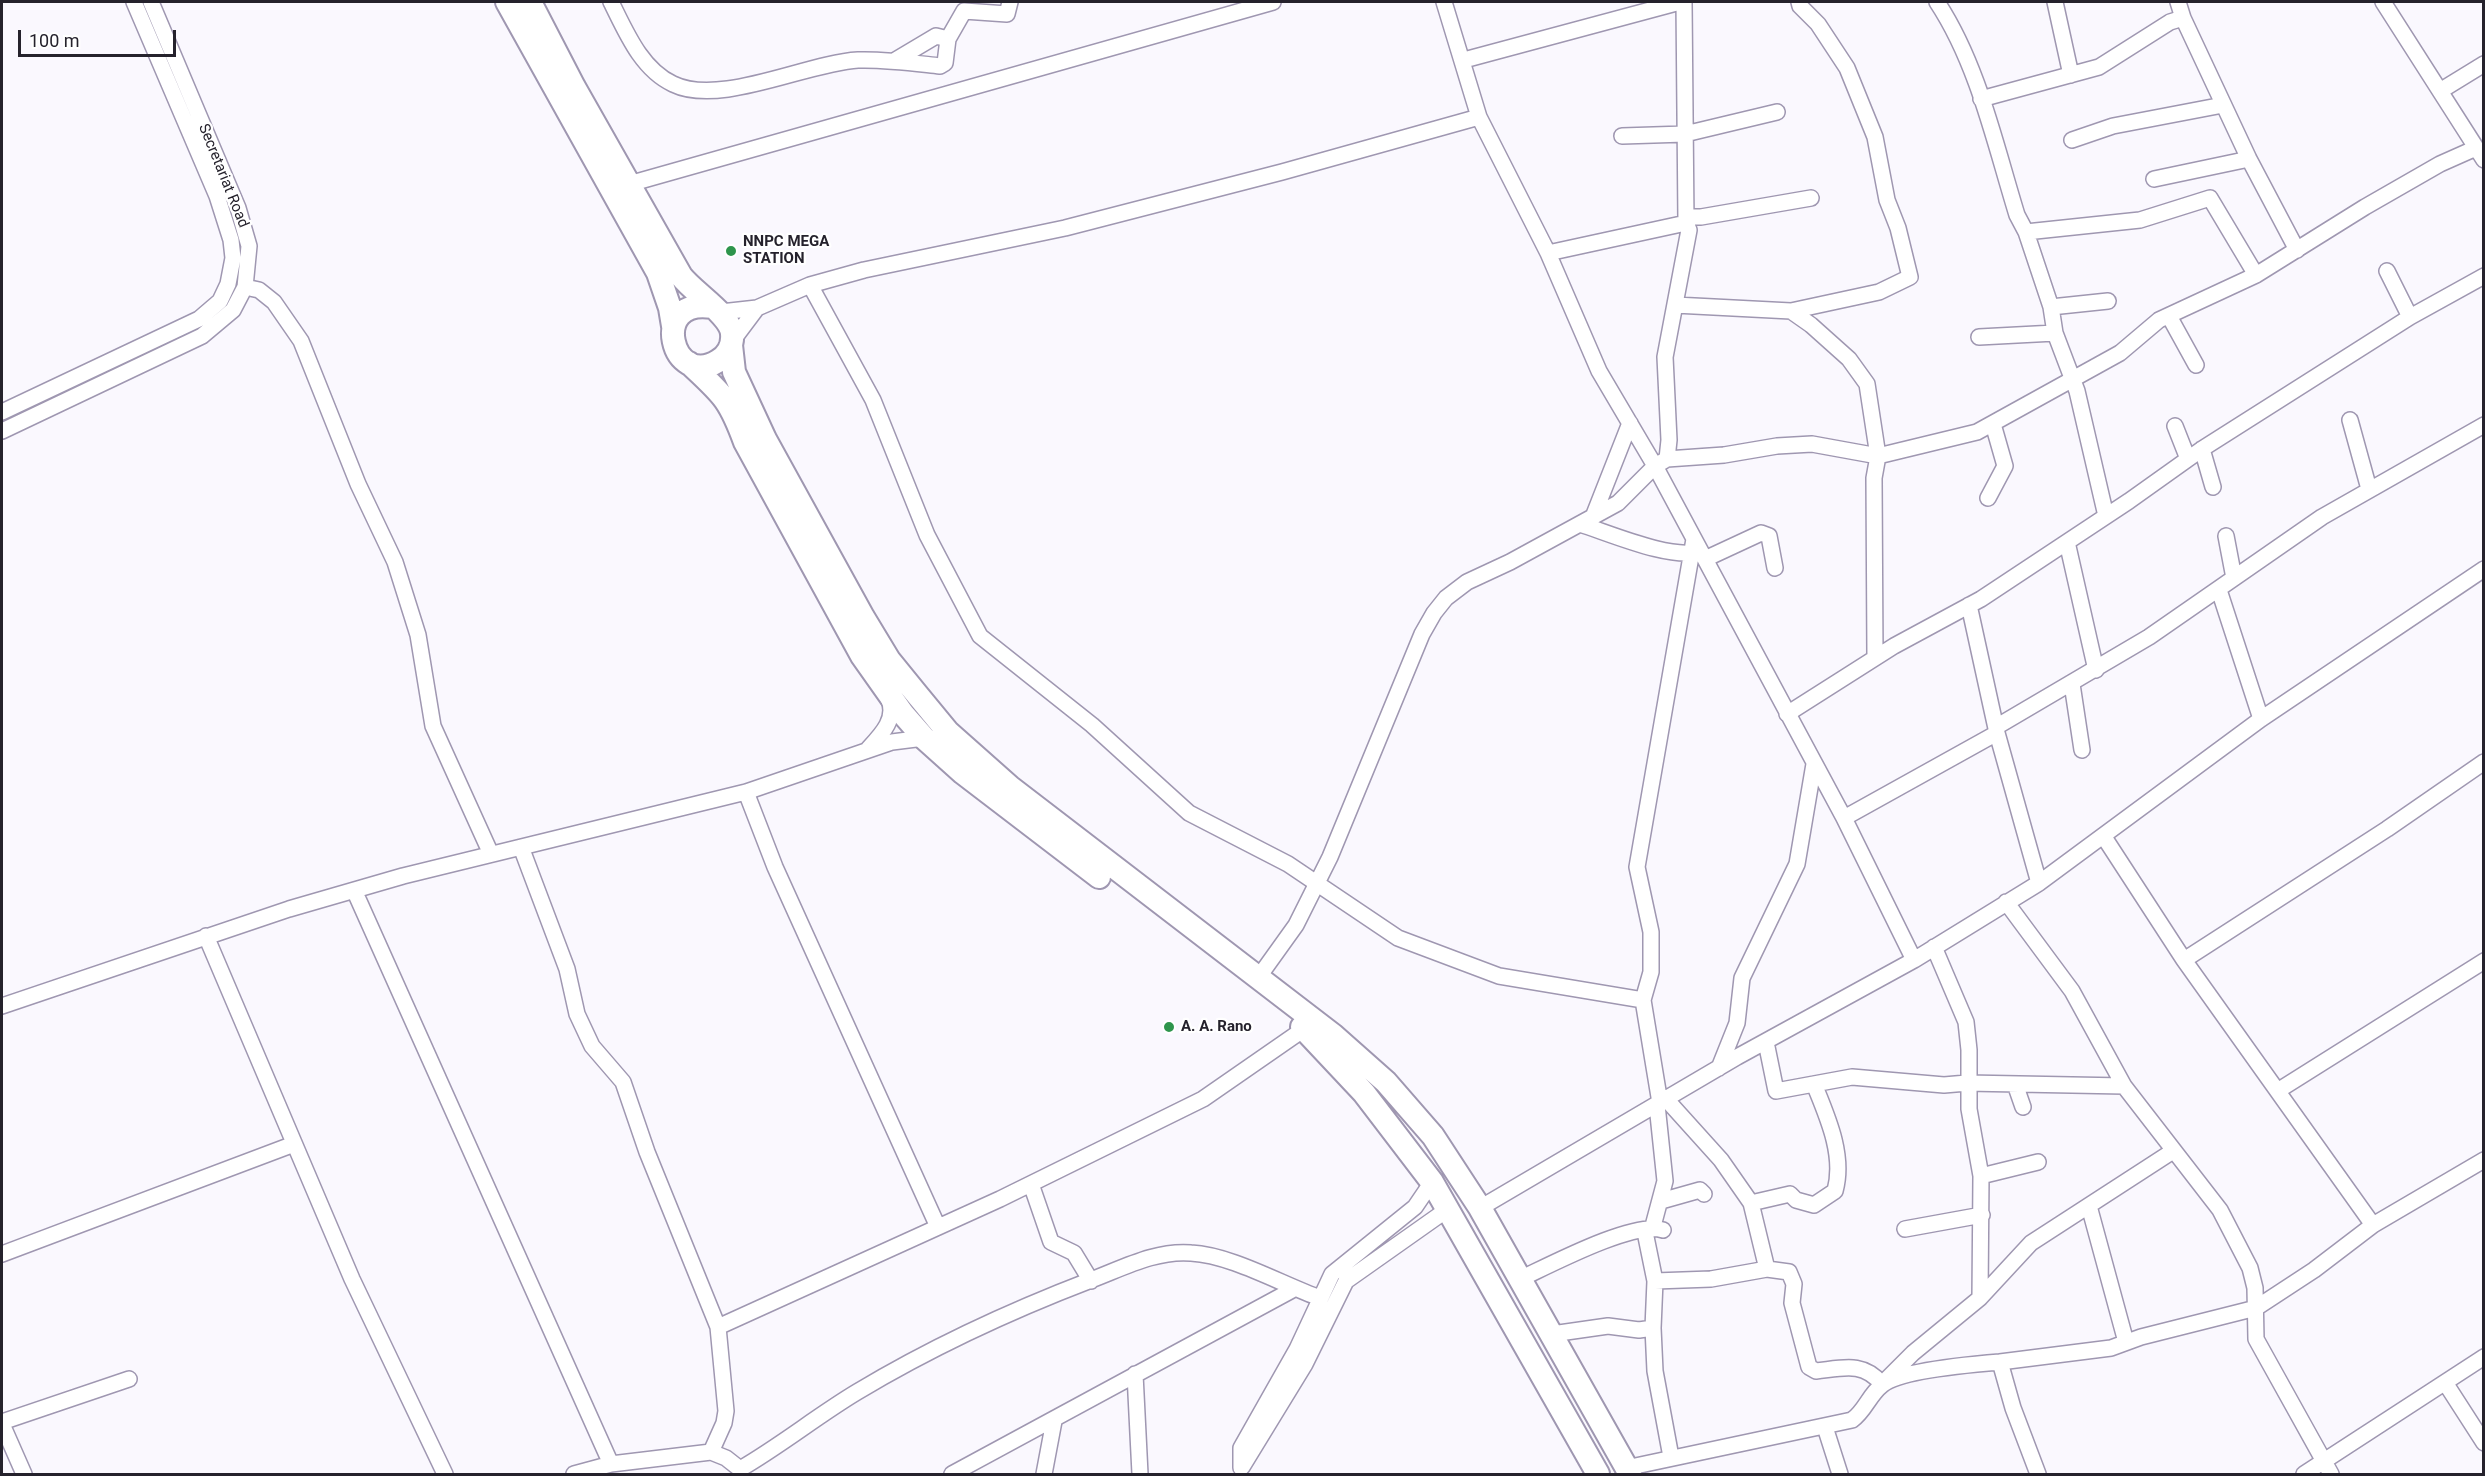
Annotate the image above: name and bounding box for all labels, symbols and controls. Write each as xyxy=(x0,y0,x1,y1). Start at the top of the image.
scale bar xyxy=(21,18,178,56)
text: 100 m xyxy=(29,30,80,51)
street label: Secretariat Road xyxy=(194,121,252,231)
place label: NNPC MEGA STATION xyxy=(743,233,829,268)
marker: NNPC MEGA STATION xyxy=(724,244,738,258)
place label: A. A. Rano xyxy=(1181,1018,1252,1036)
marker: A. A. Rano xyxy=(1162,1020,1176,1034)

